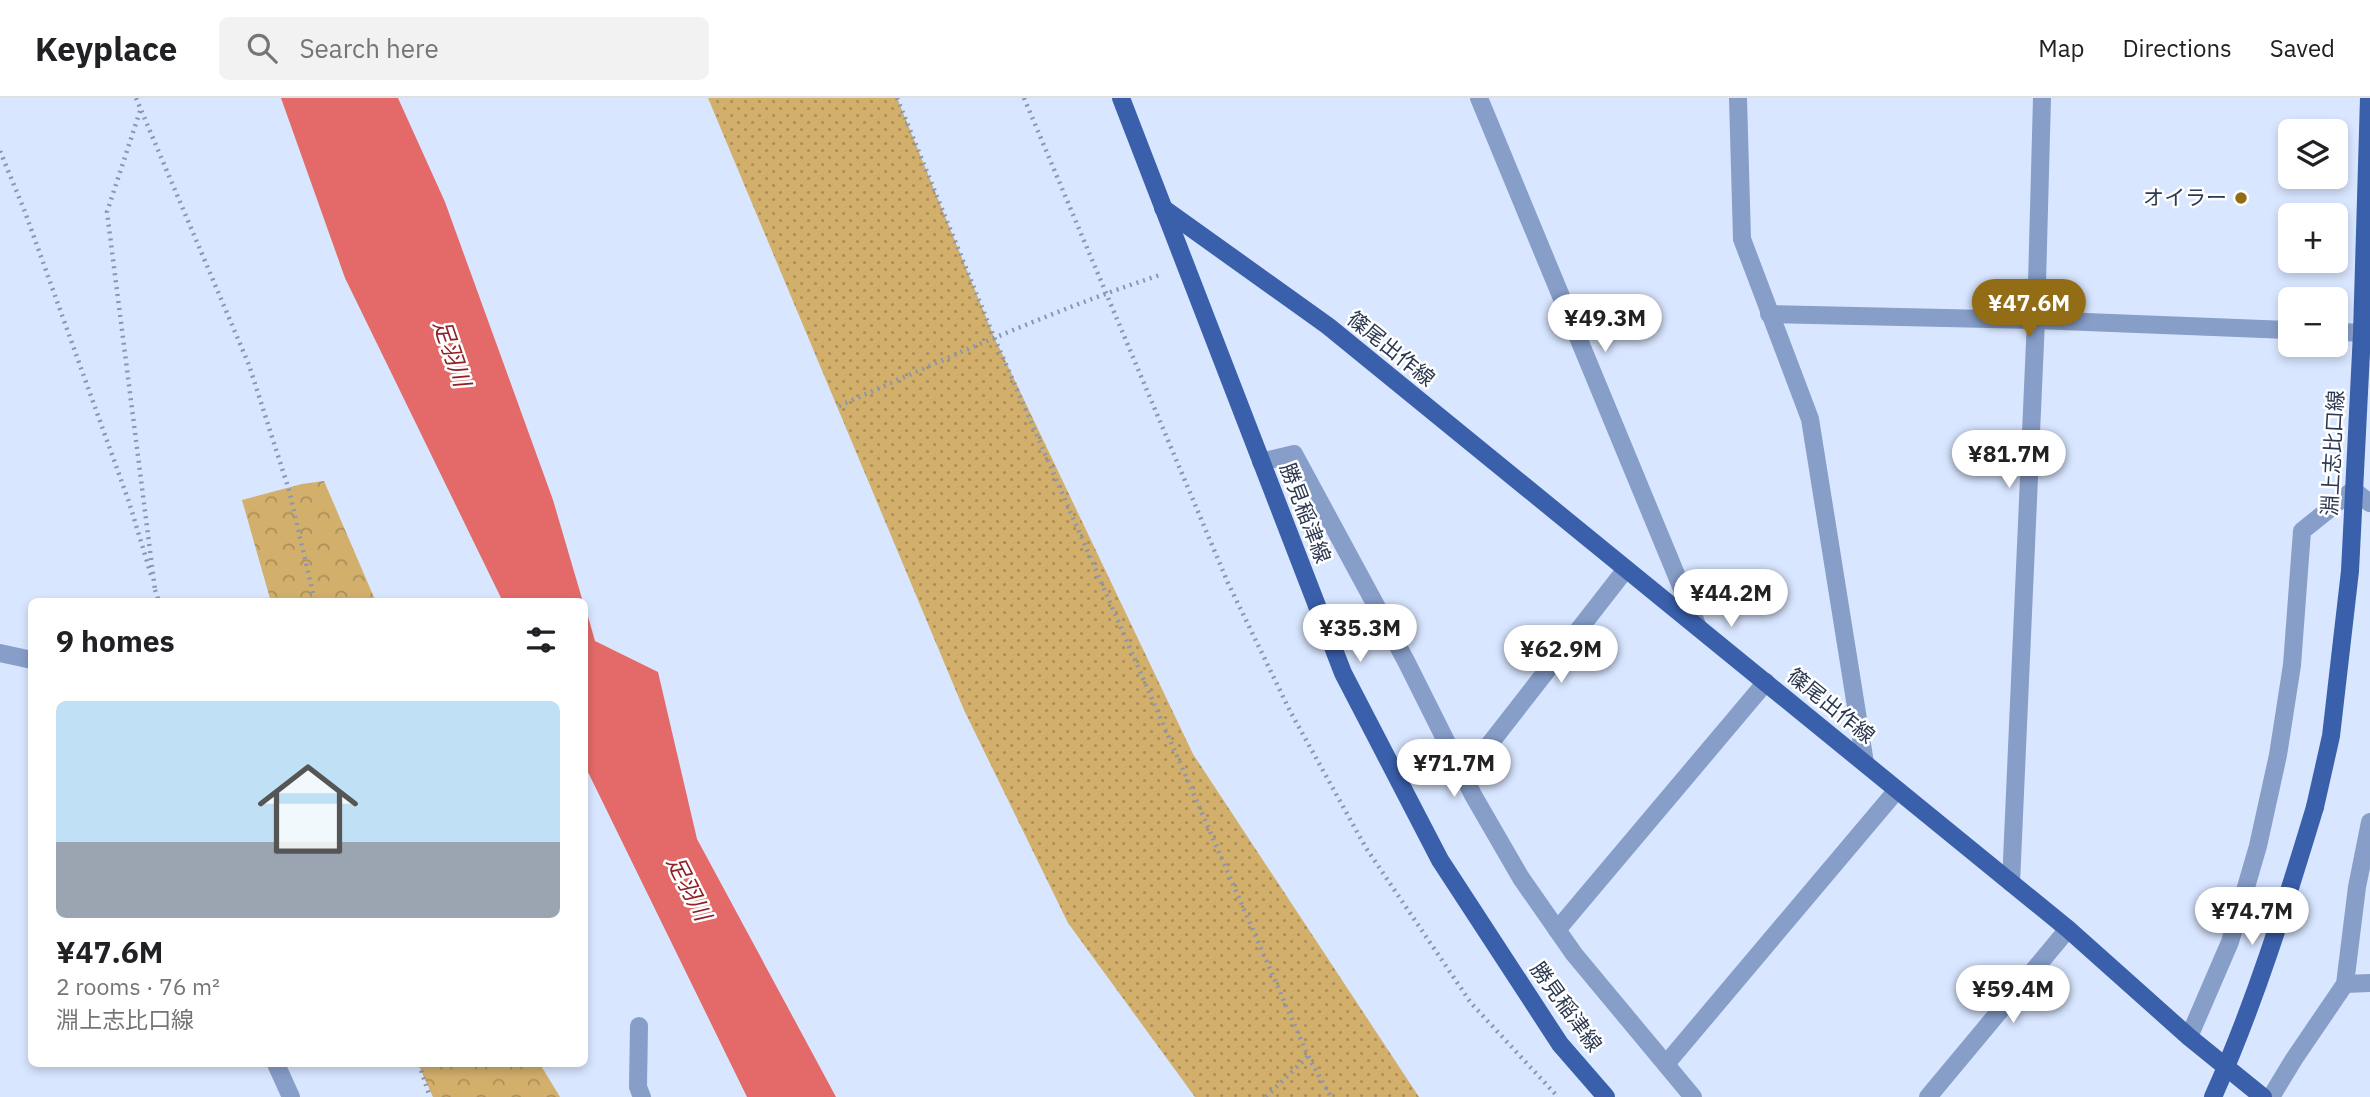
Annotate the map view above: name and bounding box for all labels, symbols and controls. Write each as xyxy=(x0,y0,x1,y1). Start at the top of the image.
search box xyxy=(219,17,709,80)
text: Keyplace xyxy=(35,27,177,70)
icon: search xyxy=(243,29,281,67)
text: Search here xyxy=(299,31,439,65)
text: Map xyxy=(2038,32,2084,64)
text: Directions xyxy=(2122,32,2232,64)
text: Saved xyxy=(2270,32,2335,64)
map controls xyxy=(2278,119,2348,357)
button: layers xyxy=(2278,119,2348,189)
place label: オイラー xyxy=(2143,183,2227,211)
marker: オイラー xyxy=(2233,190,2249,206)
button: + xyxy=(2278,203,2348,273)
pin: ¥47.6M xyxy=(1972,280,2086,339)
text: ¥47.6M xyxy=(1988,287,2070,317)
button: − xyxy=(2278,287,2348,357)
pin: ¥49.3M xyxy=(1548,294,1662,354)
text: ¥49.3M xyxy=(1564,302,1646,332)
street label: 篠尾出作線 xyxy=(1342,304,1441,392)
water label: 足羽川 xyxy=(428,315,479,393)
street label: 淵上志比口線 xyxy=(2315,389,2349,517)
pin: ¥81.7M xyxy=(1952,430,2066,490)
text: ¥81.7M xyxy=(1968,438,2050,468)
street label: 勝見稲津線 xyxy=(1274,459,1338,567)
pin: ¥44.2M xyxy=(1674,570,1788,629)
text: ¥44.2M xyxy=(1690,577,1772,607)
pin: ¥35.3M xyxy=(1303,604,1417,664)
text: ¥35.3M xyxy=(1319,612,1401,642)
text: 9 homes xyxy=(56,621,175,660)
icon: filters xyxy=(522,621,560,659)
pin: ¥62.9M xyxy=(1504,626,1618,685)
text: ¥62.9M xyxy=(1520,633,1602,663)
street label: 篠尾出作線 xyxy=(1782,661,1881,749)
pin: ¥71.7M xyxy=(1397,740,1511,799)
icon: home xyxy=(245,746,371,872)
text: ¥71.7M xyxy=(1413,747,1495,777)
water label: 足羽川 xyxy=(661,850,720,928)
pin: ¥74.7M xyxy=(2195,888,2309,947)
text: ¥74.7M xyxy=(2211,895,2293,925)
text: ¥47.6M xyxy=(56,932,163,971)
street label: 勝見稲津線 xyxy=(1525,956,1609,1057)
pin: ¥59.4M xyxy=(1956,965,2070,1025)
text: 2 rooms · 76 m² xyxy=(56,971,220,1001)
text: ¥59.4M xyxy=(1972,973,2054,1003)
text: 淵上志比口線 xyxy=(56,1004,194,1034)

